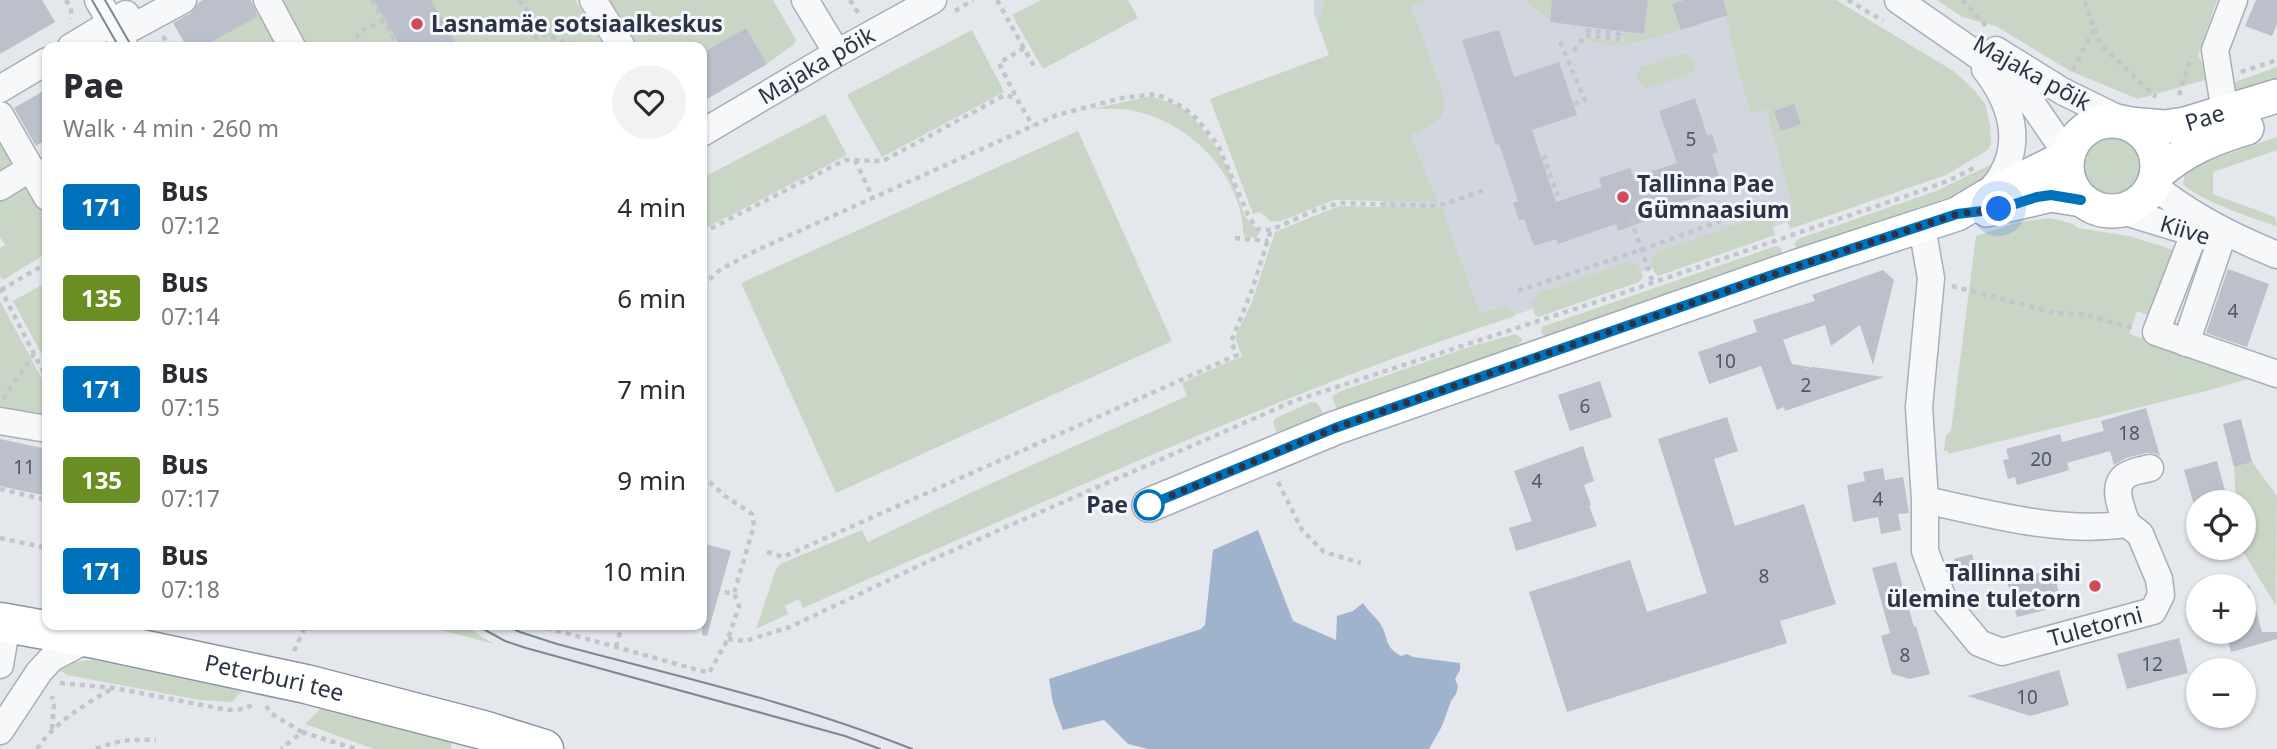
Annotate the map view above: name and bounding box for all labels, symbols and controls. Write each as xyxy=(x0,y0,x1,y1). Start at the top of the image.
place label: Lasnamäe sotsiaalkeskus xyxy=(431,7,723,39)
marker: Lasnamäe sotsiaalkeskus xyxy=(409,16,425,32)
street label: Majaka põik xyxy=(752,18,881,111)
street label: Majaka põik xyxy=(1968,27,2098,118)
text: Pae xyxy=(63,63,124,108)
button: heart xyxy=(612,65,686,139)
street label: Pae xyxy=(2181,96,2228,138)
text: Walk · 4 min · 260 m xyxy=(63,112,279,144)
house number: 5 xyxy=(1686,126,1696,152)
place label: Tallinna Pae Gümnaasium xyxy=(1637,167,1789,225)
text: Bus xyxy=(161,173,208,209)
text: 4 min xyxy=(617,189,686,225)
marker: Tallinna Pae Gümnaasium xyxy=(1615,189,1631,205)
text: 171 xyxy=(81,190,122,223)
your location xyxy=(1981,191,2016,226)
street label: Kiive xyxy=(2156,207,2214,252)
text: 07:12 xyxy=(161,209,220,241)
text: Bus xyxy=(161,264,208,300)
text: 6 min xyxy=(617,280,686,316)
text: 135 xyxy=(81,281,122,314)
house number: 4 xyxy=(2228,298,2239,324)
text: 07:14 xyxy=(161,300,220,332)
house number: 10 xyxy=(1714,348,1736,374)
text: Bus xyxy=(161,355,208,391)
text: 7 min xyxy=(617,371,686,407)
text: 171 xyxy=(81,372,122,405)
house number: 2 xyxy=(1801,372,1811,398)
text: 07:15 xyxy=(161,391,220,423)
house number: 6 xyxy=(1580,393,1590,419)
house number: 18 xyxy=(2118,420,2140,446)
text: Bus xyxy=(161,446,208,482)
house number: 20 xyxy=(2030,446,2052,472)
house number: 11 xyxy=(13,454,35,480)
text: 9 min xyxy=(617,462,686,498)
text: 135 xyxy=(81,463,122,496)
house number: 4 xyxy=(1532,468,1543,494)
text: 07:17 xyxy=(161,482,220,514)
house number: 4 xyxy=(1873,486,1884,512)
place label: Pae xyxy=(1086,488,1128,520)
marker: Pae xyxy=(1134,490,1164,520)
map controls xyxy=(2186,490,2256,728)
button: locate xyxy=(2186,490,2256,560)
text: Bus xyxy=(161,537,208,573)
text: 10 min xyxy=(602,553,686,589)
text: 171 xyxy=(81,554,122,587)
place label: Tallinna sihi ülemine tuletorn xyxy=(1886,556,2081,614)
house number: 8 xyxy=(1759,563,1769,589)
text: 07:18 xyxy=(161,573,220,605)
button: + xyxy=(2186,574,2256,644)
marker: Tallinna sihi ülemine tuletorn xyxy=(2087,578,2103,594)
street label: Tuletorni xyxy=(2044,598,2146,654)
house number: 8 xyxy=(1900,642,1910,668)
street label: Peterburi tee xyxy=(202,646,348,708)
house number: 12 xyxy=(2141,651,2163,677)
button: − xyxy=(2186,658,2256,728)
house number: 10 xyxy=(2016,684,2038,710)

